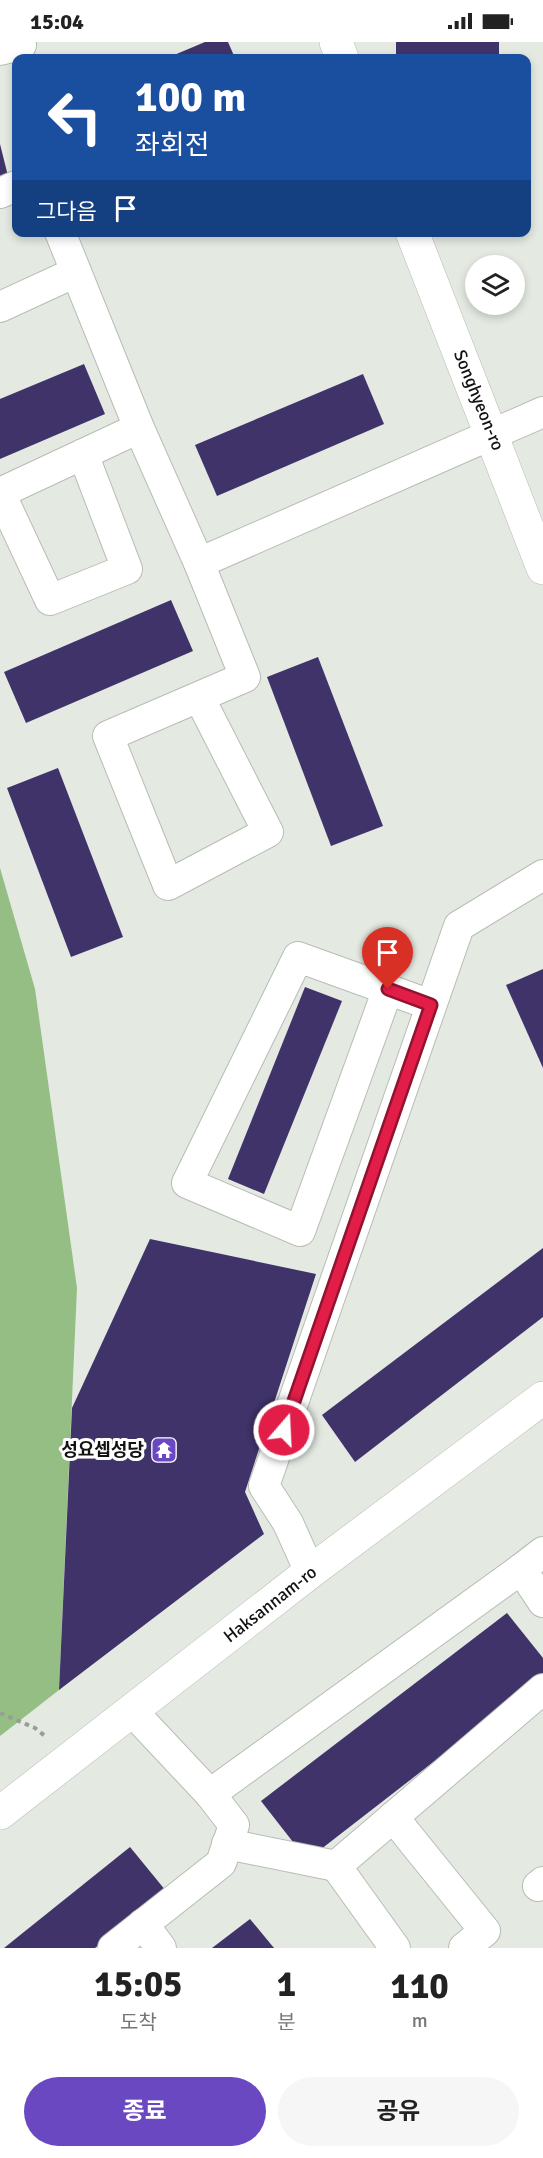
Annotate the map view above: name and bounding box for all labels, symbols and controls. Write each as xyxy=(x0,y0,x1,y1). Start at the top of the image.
text: 15:04 xyxy=(30,8,84,35)
text: 100 m xyxy=(135,72,246,123)
icon: left xyxy=(36,78,114,156)
text: 좌회전 xyxy=(135,129,210,162)
icon: arrive xyxy=(109,192,142,225)
text: 그다음 xyxy=(36,198,97,225)
map controls xyxy=(465,255,525,315)
button: layers xyxy=(465,255,525,315)
street label: Songhyeon-ro xyxy=(449,346,509,454)
pin xyxy=(362,927,413,989)
icon: arrive xyxy=(371,936,404,969)
position arrow xyxy=(252,1398,316,1462)
temple icon: 성요셉성당 xyxy=(149,1435,179,1465)
place label: 성요셉성당 xyxy=(61,1439,144,1461)
street label: Haksannam-ro xyxy=(219,1561,321,1647)
text: 15:05 xyxy=(94,1962,183,2007)
text: 1 xyxy=(277,1962,296,2007)
text: 110 xyxy=(390,1964,449,2009)
text: m xyxy=(412,2008,428,2033)
text: 도착 xyxy=(120,2010,157,2035)
text: 분 xyxy=(277,2010,296,2035)
button: 종료 xyxy=(24,2077,266,2146)
button: 공유 xyxy=(278,2077,519,2146)

